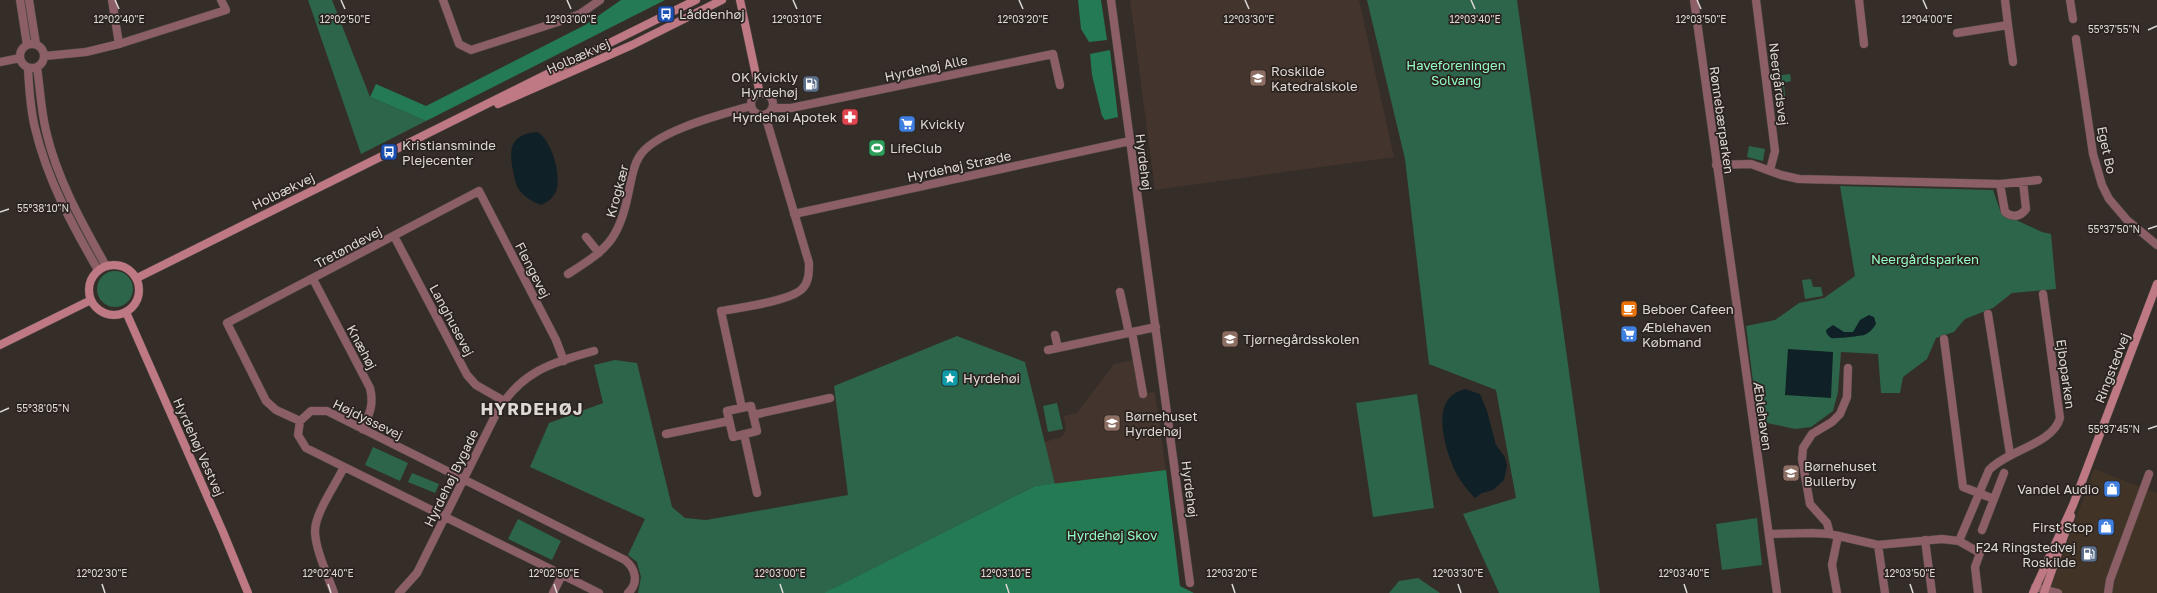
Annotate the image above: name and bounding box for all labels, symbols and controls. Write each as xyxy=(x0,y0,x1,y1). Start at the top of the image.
bus stop icon: Låddenhøj xyxy=(656,4,676,24)
place label: Låddenhøj xyxy=(679,6,745,22)
text: 12°02'40"E xyxy=(93,13,145,25)
text: 12°02'50"E xyxy=(320,13,370,25)
text: 12°03'00"E xyxy=(545,13,597,25)
text: 12°03'10"E xyxy=(772,13,822,25)
text: 12°03'20"E xyxy=(998,13,1048,25)
text: 12°03'30"E xyxy=(1224,13,1274,25)
text: 12°03'40"E xyxy=(1449,13,1501,25)
text: 12°03'50"E xyxy=(1676,13,1726,25)
text: 12°04'00"E xyxy=(1901,13,1953,25)
text: 55°37'55"N xyxy=(2088,23,2140,35)
street label: Holbækvej xyxy=(544,35,612,77)
street label: Neergårdsvej xyxy=(1766,42,1792,126)
street label: Hyrdehøj Alle xyxy=(883,51,969,85)
park label: Haveforeningen Solvang xyxy=(1406,57,1506,88)
place label: Roskilde Katedralskole xyxy=(1271,63,1358,94)
street label: Rønnebærparken xyxy=(1707,65,1737,175)
school or university icon: Roskilde Katedralskole xyxy=(1248,68,1268,88)
place label: OK Kvickly Hyrdehøj xyxy=(731,69,799,100)
fuel station icon: OK Kvickly Hyrdehøj xyxy=(801,74,821,94)
pharmacy icon: Hyrdehøi Apotek xyxy=(840,107,860,127)
place label: Hyrdehøi Apotek xyxy=(732,109,838,125)
supermarket icon: Kvickly xyxy=(897,114,917,134)
place label: Kvickly xyxy=(920,116,966,132)
street label: Eget Bo xyxy=(2094,125,2120,175)
street label: Hyrdehøj xyxy=(1133,133,1155,191)
place label: Kristiansminde Plejecenter xyxy=(402,137,496,168)
sports icon: LifeClub xyxy=(867,138,887,158)
place label: LifeClub xyxy=(890,140,942,156)
bus stop icon: Kristiansminde Plejecenter xyxy=(379,142,399,162)
street label: Hyrdehøj Stræde xyxy=(905,147,1013,185)
street label: Krogkær xyxy=(602,163,632,219)
street label: Holbækvej xyxy=(249,169,317,213)
text: 55°38'10"N xyxy=(17,202,69,214)
street label: Tretøndevej xyxy=(312,223,384,271)
text: 55°37'50"N xyxy=(2088,223,2140,235)
street label: Flengevej xyxy=(512,239,554,301)
park label: Neergårdsparken xyxy=(1871,251,1979,267)
street label: Langhusevej xyxy=(426,281,478,359)
cafe icon: Beboer Cafeen xyxy=(1619,299,1639,319)
place label: Beboer Cafeen xyxy=(1642,301,1734,317)
place label: Æblehaven Købmand xyxy=(1642,319,1712,350)
street label: Knæhøj xyxy=(344,322,380,372)
supermarket icon: Æblehaven Købmand xyxy=(1619,324,1639,344)
school or university icon: Tjørnegårdsskolen xyxy=(1220,329,1240,349)
place label: Tjørnegårdsskolen xyxy=(1243,331,1359,347)
street label: Ringstedvej xyxy=(2091,331,2133,405)
street label: Ejboparken xyxy=(2053,338,2079,410)
place icon: Hyrdehøi xyxy=(940,368,960,388)
place label: Hyrdehøi xyxy=(963,370,1020,386)
street label: Æblehaven xyxy=(1750,380,1776,452)
street label: Hyrdehøj Vestvej xyxy=(170,395,228,499)
street label: Højdyssevej xyxy=(331,395,405,443)
district label: HYRDEHØJ xyxy=(480,398,584,419)
text: 55°38'05"N xyxy=(16,402,70,414)
place label: Børnehuset Hyrdehøj xyxy=(1125,408,1198,439)
school or university icon: Børnehuset Hyrdehøj xyxy=(1102,413,1122,433)
text: 55°37'45"N xyxy=(2088,423,2140,435)
street label: Hyrdehøj Bygade xyxy=(420,427,482,529)
place label: Børnehuset Bullerby xyxy=(1804,458,1877,489)
street label: Hyrdehøj xyxy=(1179,460,1201,518)
school or university icon: Børnehuset Bullerby xyxy=(1781,463,1801,483)
shop icon: Vandel Audio xyxy=(2102,479,2122,499)
place label: Vandel Audio xyxy=(2017,481,2099,497)
shop icon: First Stop xyxy=(2096,517,2116,537)
place label: First Stop xyxy=(2032,519,2093,535)
park label: Hyrdehøj Skov xyxy=(1067,527,1158,543)
place label: F24 Ringstedvej Roskilde xyxy=(1976,539,2076,570)
fuel station icon: F24 Ringstedvej Roskilde xyxy=(2079,544,2099,564)
text: 12°02'30"E xyxy=(77,567,127,579)
text: 12°02'40"E xyxy=(302,567,354,579)
text: 12°02'50"E xyxy=(529,567,579,579)
text: 12°03'00"E xyxy=(754,567,806,579)
text: 12°03'10"E xyxy=(981,567,1031,579)
text: 12°03'20"E xyxy=(1207,567,1257,579)
text: 12°03'30"E xyxy=(1433,567,1483,579)
text: 12°03'40"E xyxy=(1658,567,1710,579)
text: 12°03'50"E xyxy=(1885,567,1935,579)

